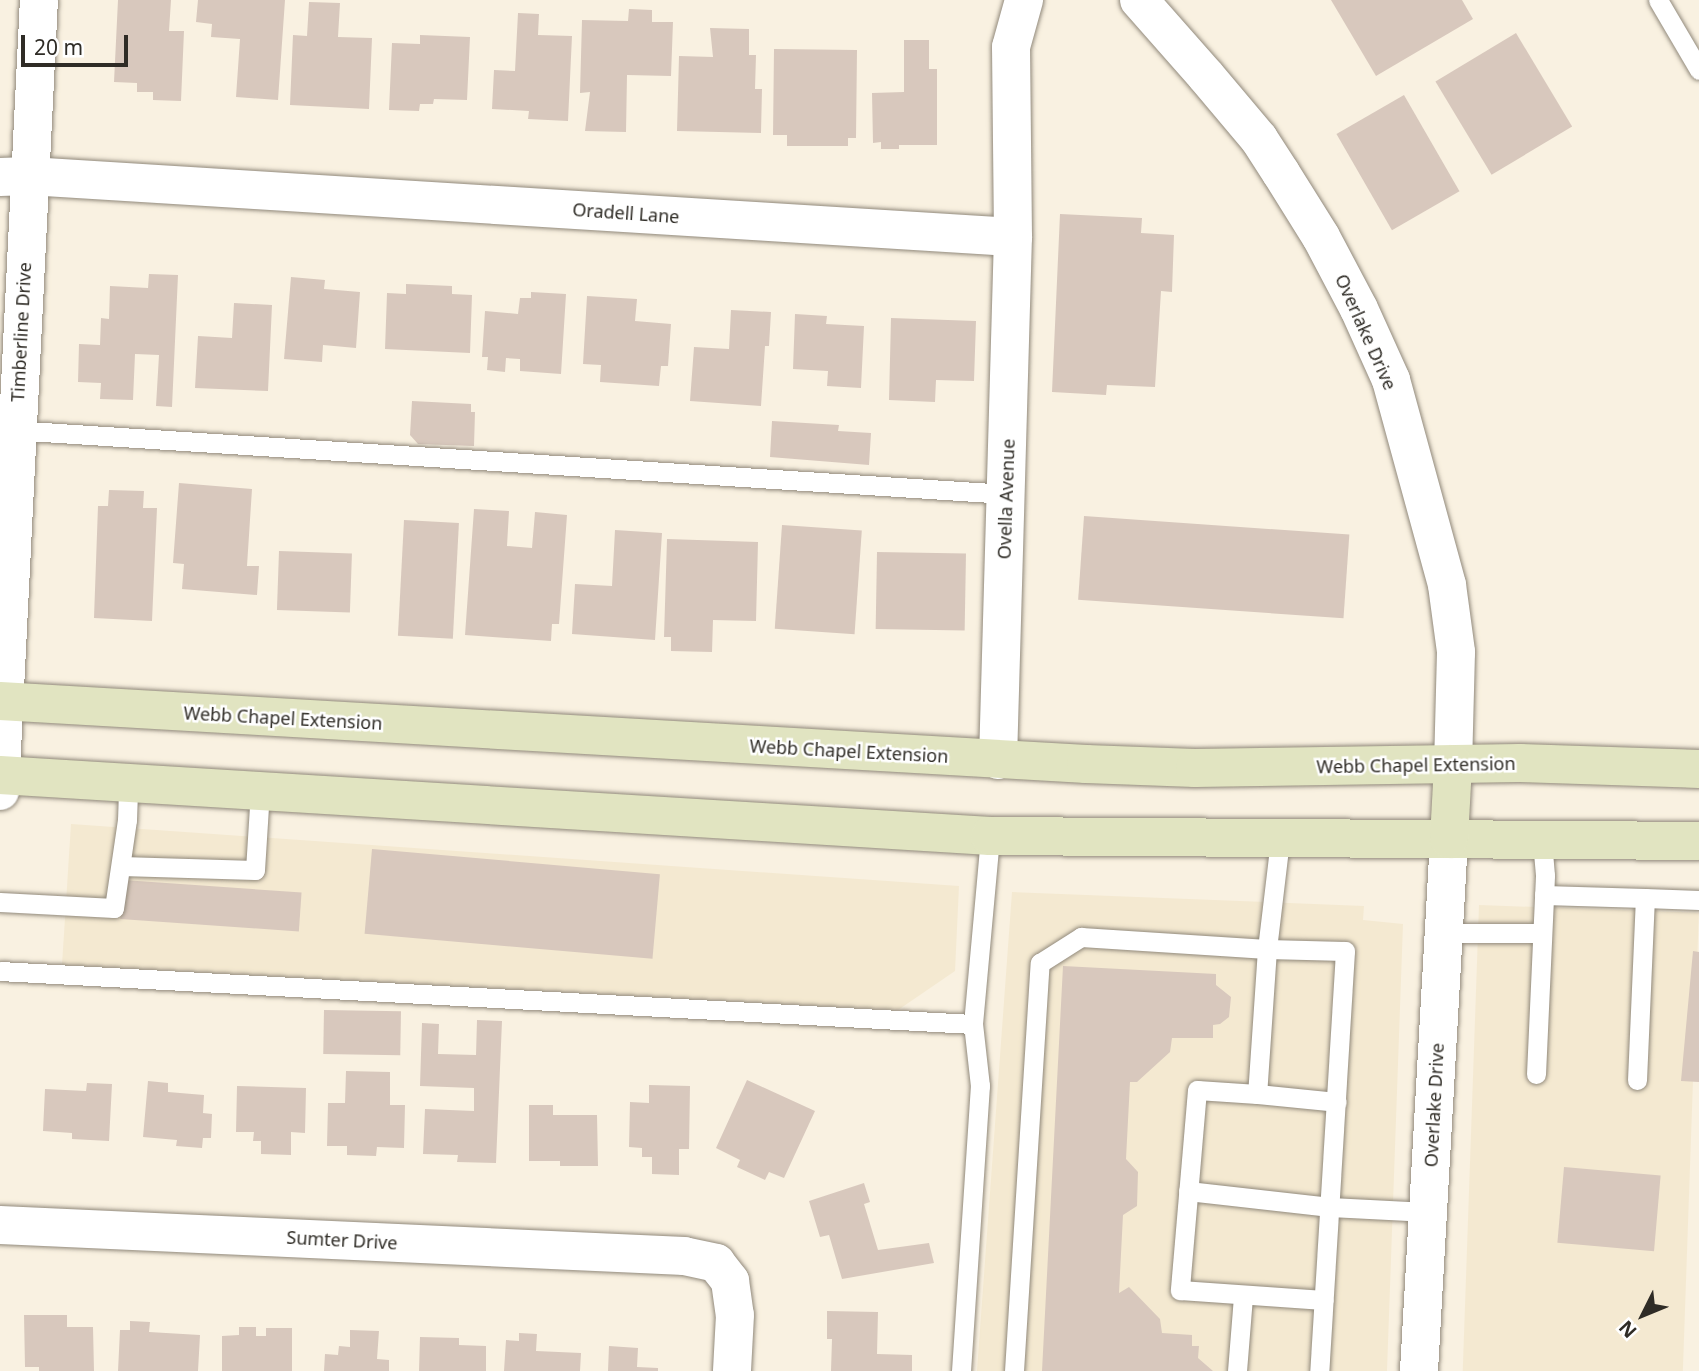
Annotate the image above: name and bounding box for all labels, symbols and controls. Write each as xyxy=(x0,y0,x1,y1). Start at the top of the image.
scale bar xyxy=(24,21,131,65)
text: 20 m xyxy=(34,33,83,61)
street label: Oradell Lane xyxy=(572,198,680,228)
street label: Timberline Drive xyxy=(7,262,35,402)
street label: Overlake Drive xyxy=(1331,271,1401,393)
street label: Ovella Avenue xyxy=(993,438,1019,560)
street label: Webb Chapel Extension xyxy=(183,702,383,734)
street label: Webb Chapel Extension xyxy=(749,735,949,767)
street label: Webb Chapel Extension xyxy=(1316,752,1516,778)
street label: Overlake Drive xyxy=(1420,1042,1448,1168)
street label: Sumter Drive xyxy=(286,1226,398,1254)
north arrow xyxy=(1608,1280,1678,1350)
text: N xyxy=(1613,1315,1642,1344)

